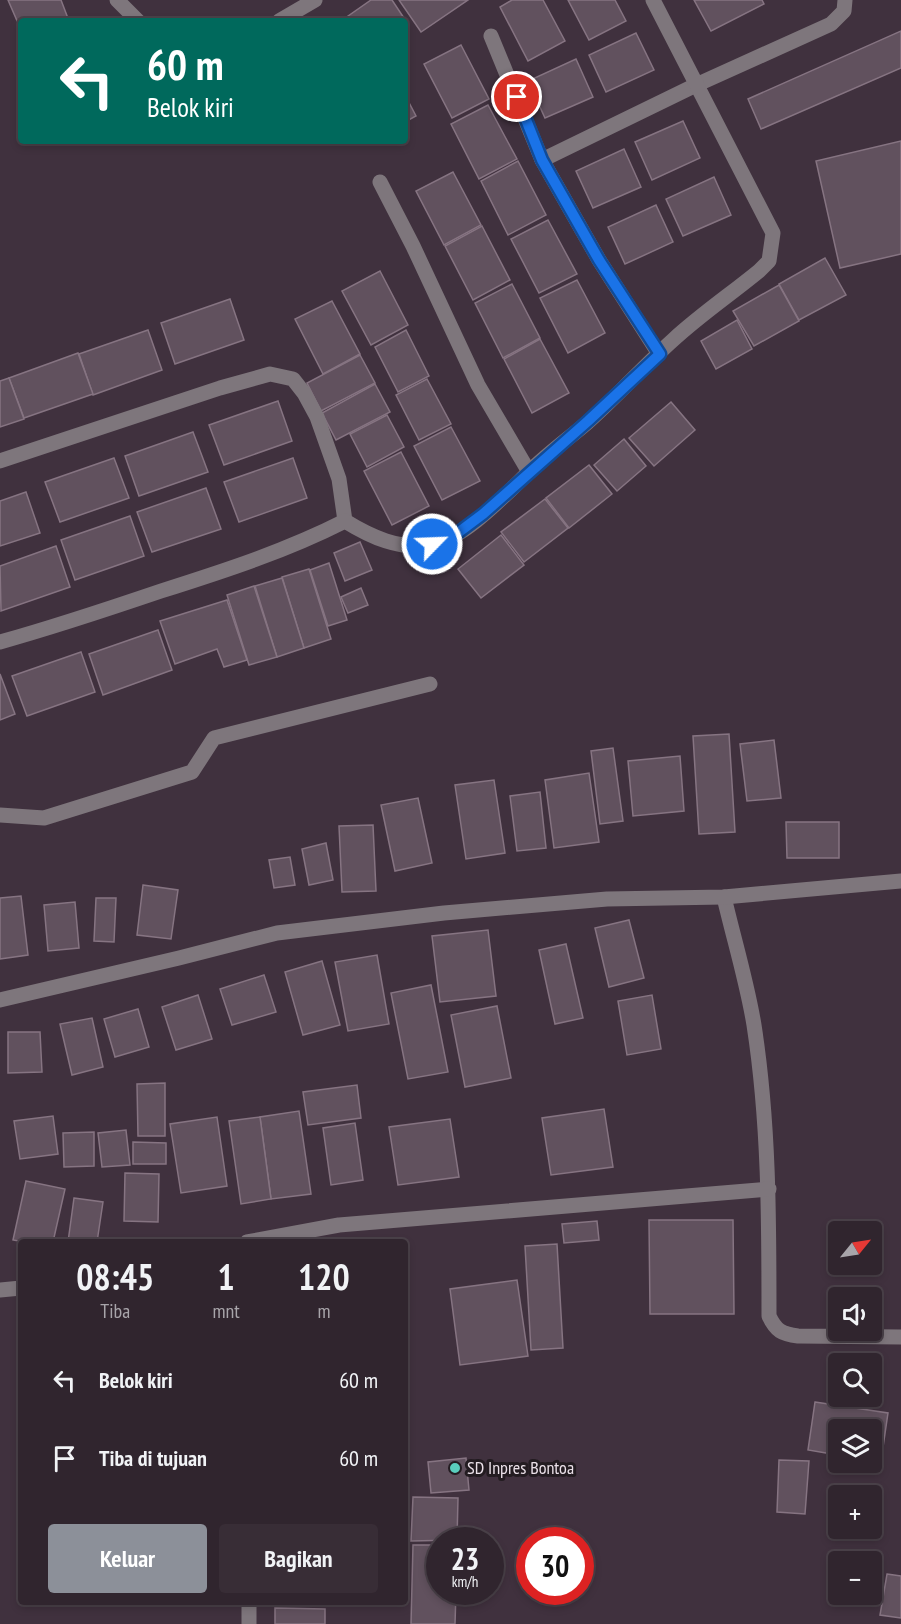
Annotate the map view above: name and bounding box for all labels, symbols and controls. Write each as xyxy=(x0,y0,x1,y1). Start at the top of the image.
text: 60 m xyxy=(147,37,224,92)
icon: left xyxy=(48,42,126,120)
pin xyxy=(491,71,542,122)
icon: arrive xyxy=(500,80,533,113)
text: Belok kiri xyxy=(147,90,234,124)
position arrow xyxy=(400,512,464,576)
north arrow xyxy=(828,1221,882,1275)
map controls xyxy=(828,1221,882,1605)
text: 08:45 xyxy=(76,1253,154,1300)
text: 1 xyxy=(218,1253,235,1300)
text: 120 xyxy=(298,1253,350,1300)
button: sound xyxy=(828,1287,882,1341)
text: Tiba xyxy=(100,1298,130,1324)
text: mnt xyxy=(212,1298,240,1324)
text: m xyxy=(317,1298,330,1324)
button: search xyxy=(828,1353,882,1407)
icon: left xyxy=(48,1364,81,1397)
text: Belok kiri xyxy=(99,1366,173,1394)
text: 60 m xyxy=(339,1366,378,1394)
button: layers xyxy=(828,1419,882,1473)
icon: arrive xyxy=(48,1442,81,1475)
text: Tiba di tujuan xyxy=(99,1444,207,1472)
text: 60 m xyxy=(339,1444,378,1472)
place label: SD Inpres Bontoa xyxy=(467,1456,574,1479)
marker: SD Inpres Bontoa xyxy=(448,1461,462,1475)
button: + xyxy=(828,1485,882,1539)
button: Keluar xyxy=(48,1524,207,1593)
button: Bagikan xyxy=(219,1524,378,1593)
speed limit sign: 30 xyxy=(516,1527,594,1605)
text: 23 xyxy=(451,1539,479,1578)
button: − xyxy=(828,1551,882,1605)
text: km/h xyxy=(452,1572,478,1591)

